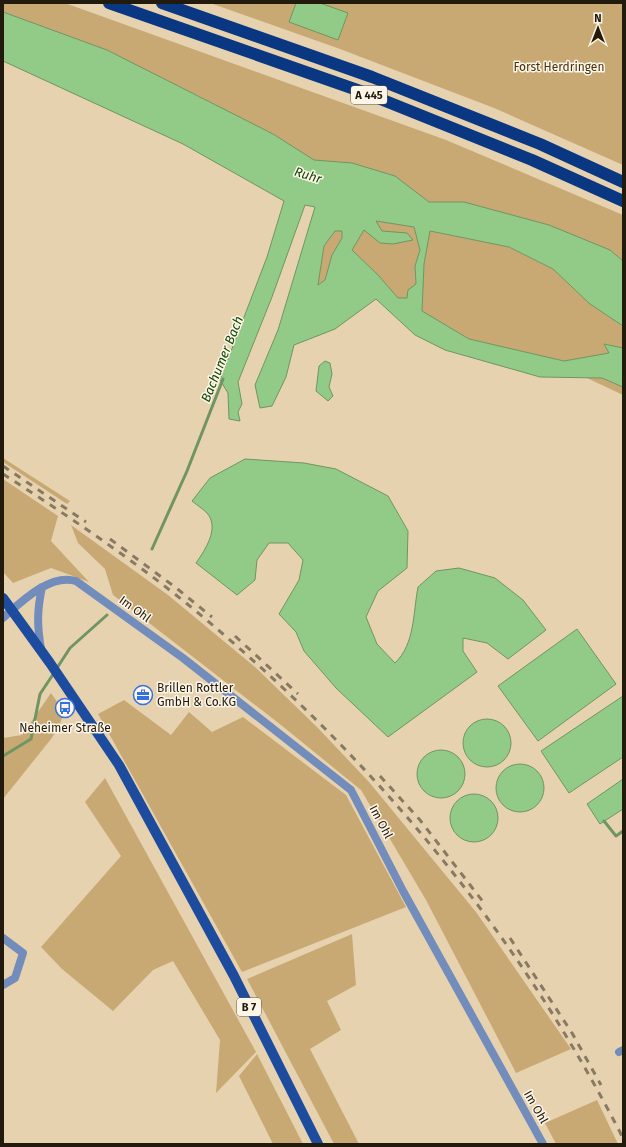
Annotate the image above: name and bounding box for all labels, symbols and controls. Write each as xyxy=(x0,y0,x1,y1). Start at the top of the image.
north arrow xyxy=(578,8,618,48)
text: N xyxy=(594,12,602,25)
park label: Forst Herdringen xyxy=(514,60,604,74)
road number: A 445 xyxy=(351,86,387,104)
water label: Ruhr xyxy=(293,164,324,187)
water label: Bachumer Bach xyxy=(198,314,246,404)
street label: Im Ohl xyxy=(116,593,154,625)
place label: Brillen Rottler GmbH & Co.KG xyxy=(157,681,236,709)
office icon: Brillen Rottler GmbH & Co.KG xyxy=(132,684,154,706)
bus stop icon: Neheimer Straße xyxy=(54,697,76,719)
place label: Neheimer Straße xyxy=(19,721,111,735)
street label: Im Ohl xyxy=(366,803,396,842)
road number: B 7 xyxy=(237,998,261,1016)
street label: Im Ohl xyxy=(521,1088,551,1126)

